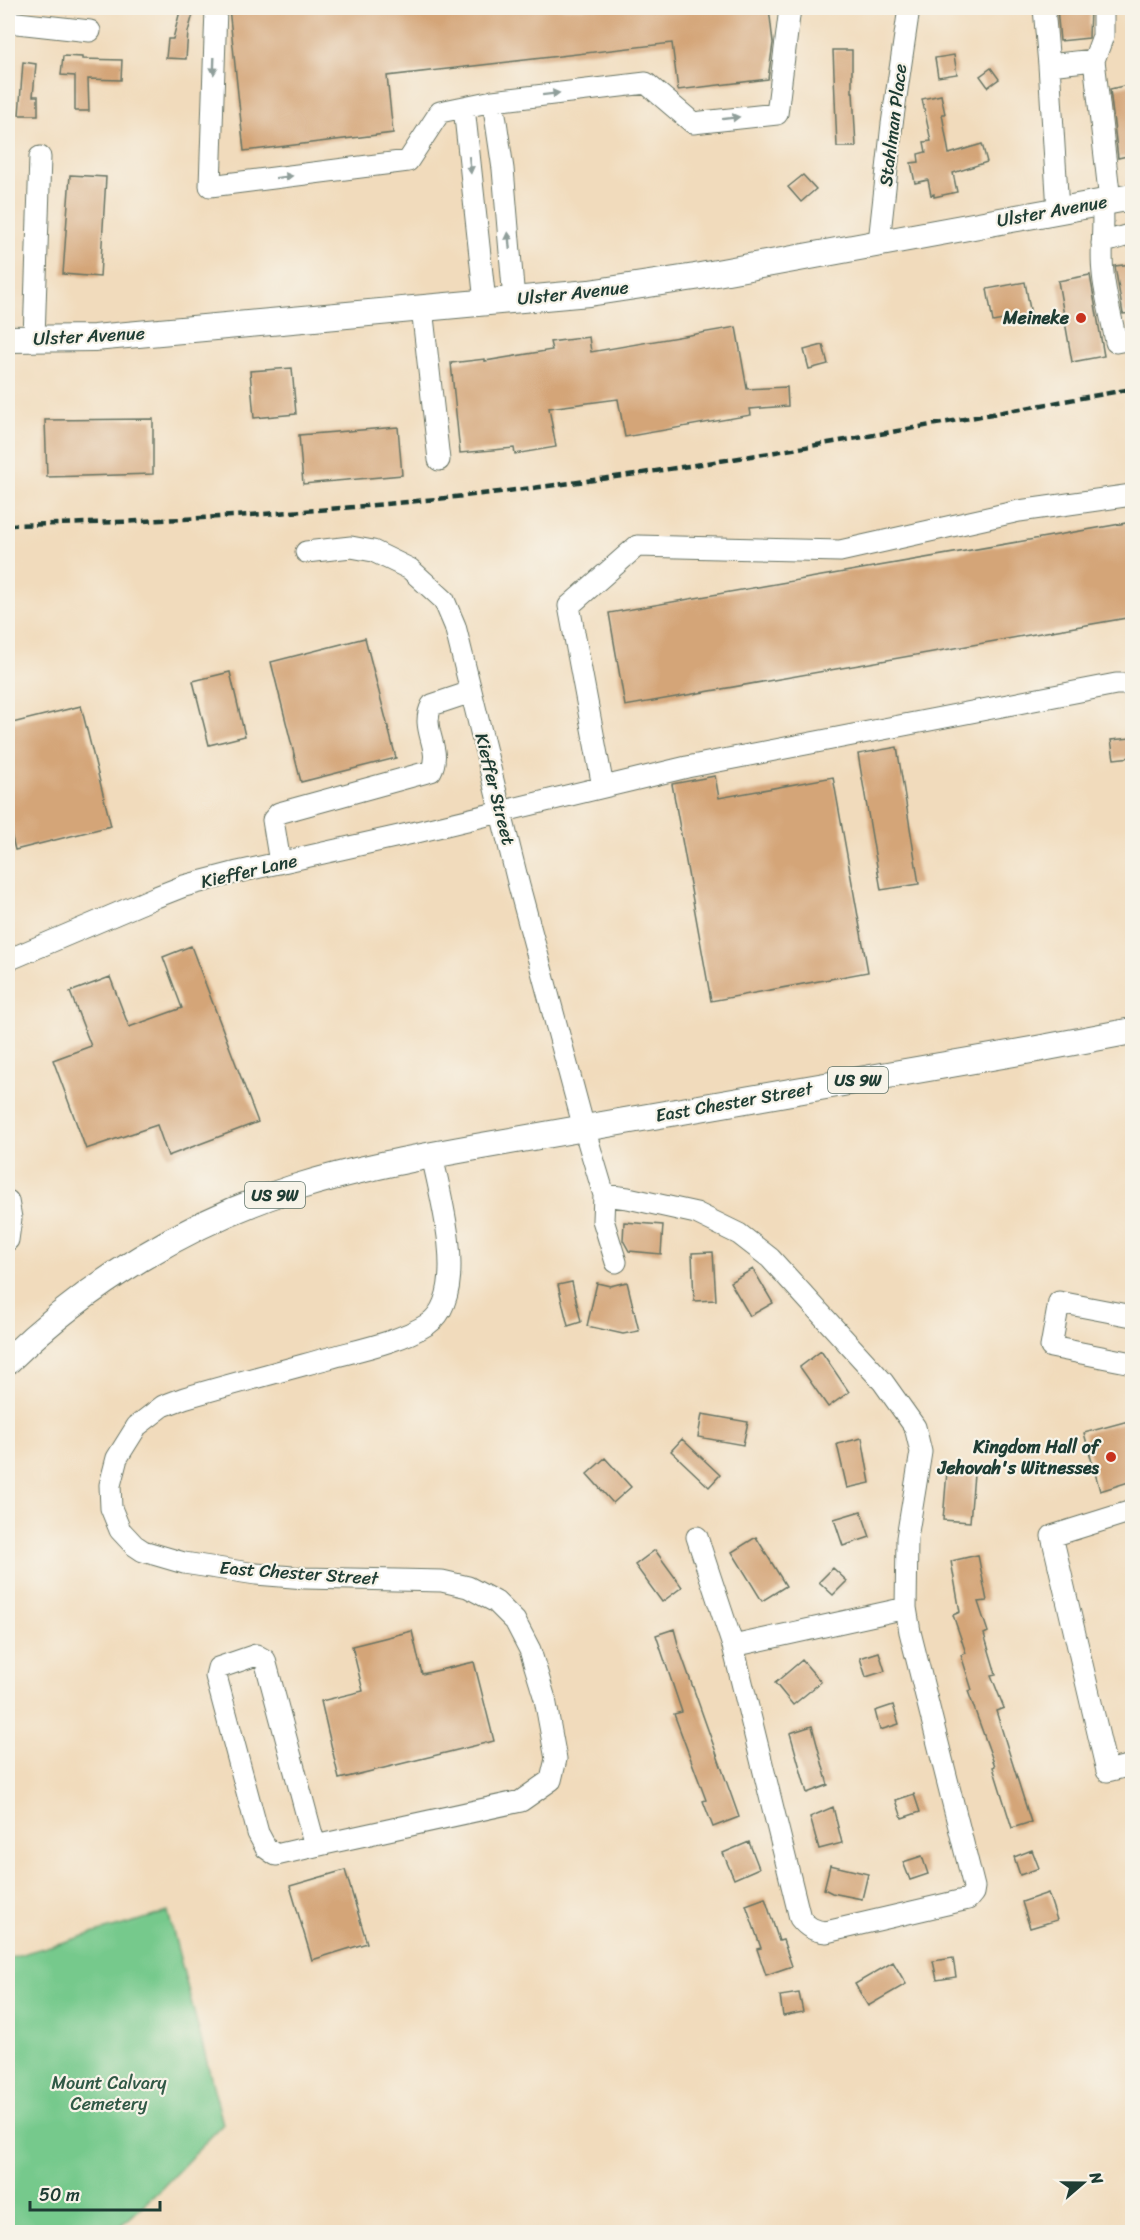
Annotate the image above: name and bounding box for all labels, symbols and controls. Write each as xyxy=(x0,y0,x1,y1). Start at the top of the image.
one-way arrow xyxy=(209,56,219,75)
street label: Stahlman Place xyxy=(870,62,916,188)
one-way arrow xyxy=(542,89,561,99)
one-way arrow xyxy=(722,114,741,123)
one-way arrow xyxy=(465,156,475,175)
one-way arrow xyxy=(275,172,294,181)
street label: Ulster Avenue xyxy=(994,186,1110,236)
one-way arrow xyxy=(504,232,514,251)
street label: Ulster Avenue xyxy=(516,271,630,315)
place label: Meineke xyxy=(1002,302,1070,334)
marker: Meineke xyxy=(1074,311,1088,325)
street label: Ulster Avenue xyxy=(32,317,146,355)
street label: Kieffer Street xyxy=(466,729,524,849)
street label: Kieffer Lane xyxy=(198,844,300,898)
road number: US 9W xyxy=(828,1067,888,1093)
street label: East Chester Street xyxy=(653,1072,816,1132)
road number: US 9W xyxy=(245,1182,305,1208)
place label: Kingdom Hall of Jehovah's Witnesses xyxy=(937,1431,1102,1484)
marker: Kingdom Hall of Jehovah's Witnesses xyxy=(1104,1450,1118,1464)
street label: East Chester Street xyxy=(219,1551,380,1595)
park label: Mount Calvary Cemetery xyxy=(51,2067,167,2120)
north arrow xyxy=(1053,2153,1113,2213)
text: N xyxy=(1081,2167,1112,2189)
scale bar xyxy=(30,2174,160,2212)
text: 50 m xyxy=(39,2179,80,2211)

